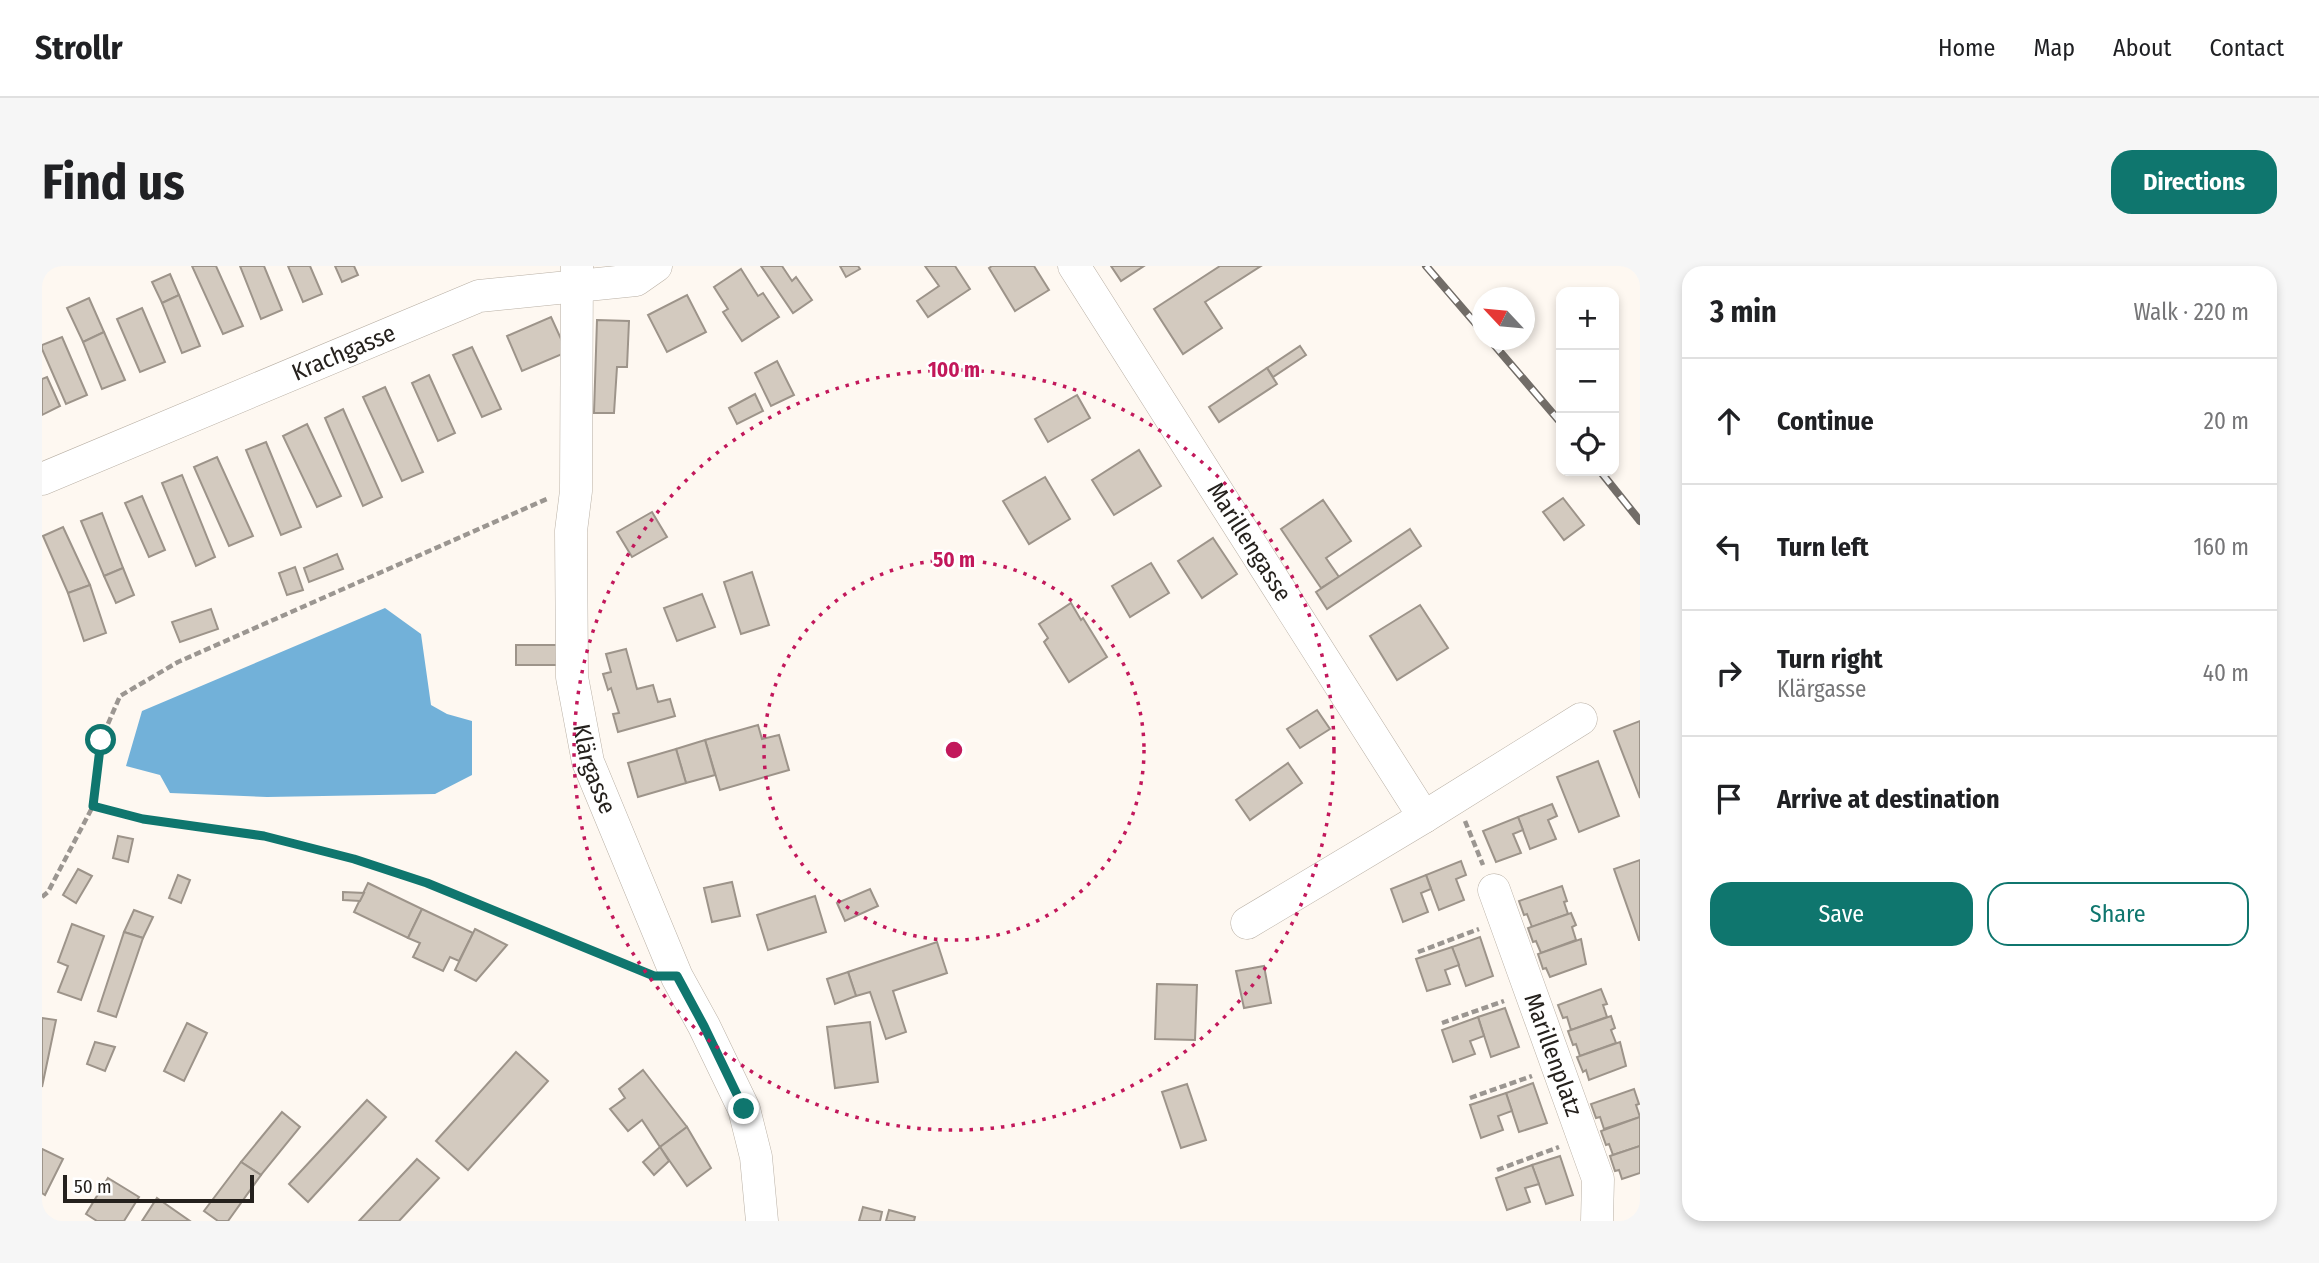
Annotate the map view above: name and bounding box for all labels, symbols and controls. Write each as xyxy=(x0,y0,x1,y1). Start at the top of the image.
text: Strollr xyxy=(35,28,123,68)
text: Home xyxy=(1938,34,1995,62)
text: Map xyxy=(2033,34,2075,62)
text: About xyxy=(2113,34,2171,62)
text: Contact xyxy=(2209,34,2284,62)
button: Directions xyxy=(2111,150,2277,214)
text: Find us xyxy=(42,153,185,212)
north arrow xyxy=(1472,287,1535,350)
map controls xyxy=(1556,287,1619,476)
button: + xyxy=(1556,287,1619,350)
text: 3 min xyxy=(1710,294,1777,330)
text: Walk · 220 m xyxy=(2134,298,2249,326)
street label: Krachgasse xyxy=(288,319,400,387)
button: − xyxy=(1556,350,1619,413)
text: 100 m xyxy=(928,357,980,383)
icon: ahead xyxy=(1710,402,1748,440)
text: Continue xyxy=(1777,406,1874,437)
text: 20 m xyxy=(2204,407,2249,435)
button: locate xyxy=(1556,413,1619,476)
street label: Marillengasse xyxy=(1201,478,1297,606)
icon: left xyxy=(1710,528,1748,566)
text: Turn left xyxy=(1777,532,1869,563)
text: 160 m xyxy=(2194,533,2249,561)
text: 50 m xyxy=(933,547,975,573)
text: Turn right xyxy=(1777,644,1883,675)
icon: right xyxy=(1710,654,1748,692)
text: 40 m xyxy=(2203,659,2249,687)
text: Klärgasse xyxy=(1777,675,1866,703)
street label: Klärgasse xyxy=(567,722,622,818)
route start xyxy=(85,724,116,755)
centre of rings xyxy=(942,738,966,762)
icon: arrive xyxy=(1710,780,1748,818)
text: Arrive at destination xyxy=(1777,784,2000,815)
button: Save xyxy=(1710,882,1973,946)
button: Share xyxy=(1987,882,2249,946)
street label: Marillenplatz xyxy=(1518,989,1588,1120)
route end xyxy=(728,1093,759,1124)
scale bar xyxy=(63,1172,254,1204)
text: 50 m xyxy=(74,1175,112,1198)

